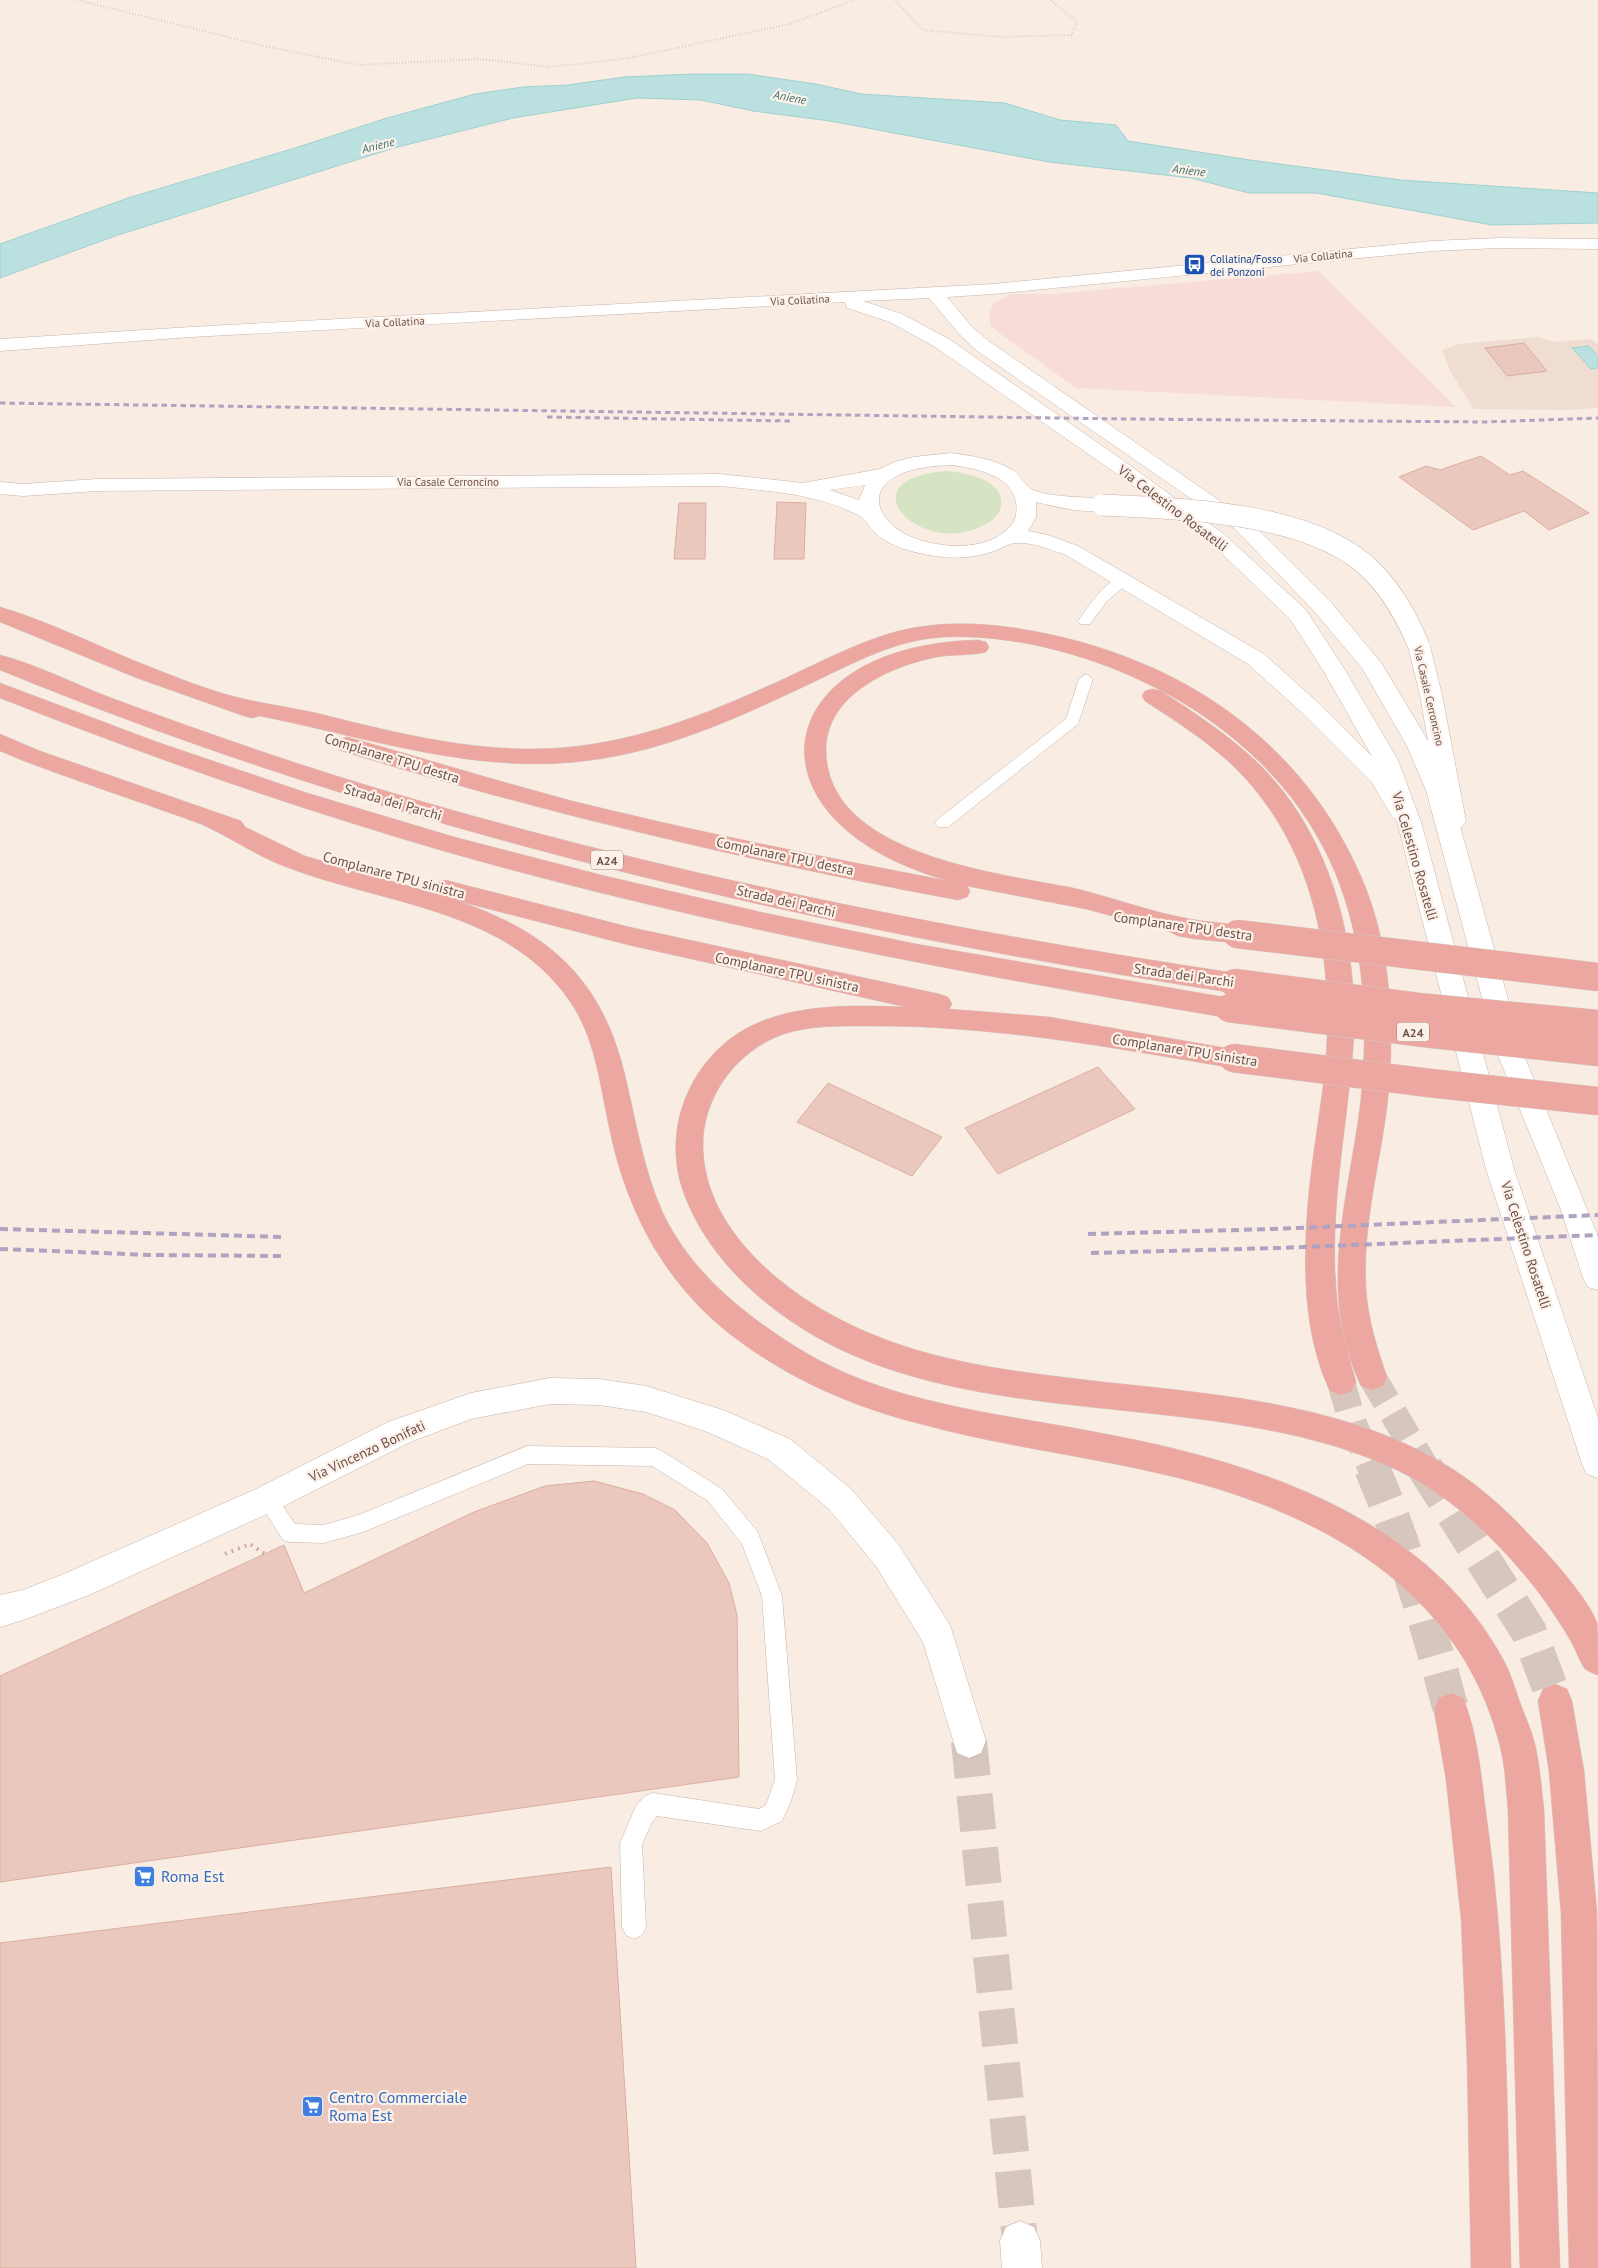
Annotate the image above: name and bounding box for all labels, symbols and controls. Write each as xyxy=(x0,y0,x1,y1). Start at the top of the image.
water label: Aniene xyxy=(771,86,808,108)
water label: Aniene xyxy=(359,134,396,157)
water label: Aniene xyxy=(1171,160,1207,180)
street label: Via Collatina xyxy=(1292,246,1353,266)
place label: Collatina/Fosso dei Ponzoni xyxy=(1210,252,1283,279)
bus stop icon: Collatina/Fosso dei Ponzoni xyxy=(1182,253,1206,277)
street label: Via Collatina xyxy=(769,291,830,309)
street label: Via Collatina xyxy=(364,313,425,331)
street label: Via Celestino Rosatelli xyxy=(1114,460,1232,555)
street label: Via Casale Cerroncino xyxy=(396,475,499,489)
street label: Via Casale Cerroncino xyxy=(1411,644,1447,747)
street label: Complanare TPU destra xyxy=(322,729,462,787)
street label: Strada dei Parchi xyxy=(342,779,444,825)
street label: Via Celestino Rosatelli xyxy=(1388,789,1442,922)
street label: Complanare TPU destra xyxy=(715,833,855,879)
street label: Complanare TPU sinistra xyxy=(321,847,467,903)
road number: A24 xyxy=(591,850,623,870)
street label: Strada dei Parchi xyxy=(735,881,837,921)
street label: Complanare TPU destra xyxy=(1112,907,1254,945)
street label: Complanare TPU sinistra xyxy=(713,948,861,996)
street label: Strada dei Parchi xyxy=(1133,959,1235,991)
road number: A24 xyxy=(1397,1022,1429,1042)
street label: Complanare TPU sinistra xyxy=(1111,1030,1259,1070)
street label: Via Celestino Rosatelli xyxy=(1497,1178,1555,1311)
street label: Via Vincenzo Bonifati xyxy=(305,1416,428,1486)
supermarket icon: Roma Est xyxy=(133,1864,157,1888)
place label: Roma Est xyxy=(161,1866,225,1886)
place label: Centro Commerciale Roma Est xyxy=(329,2087,467,2125)
supermarket icon: Centro Commerciale Roma Est xyxy=(301,2094,325,2118)

